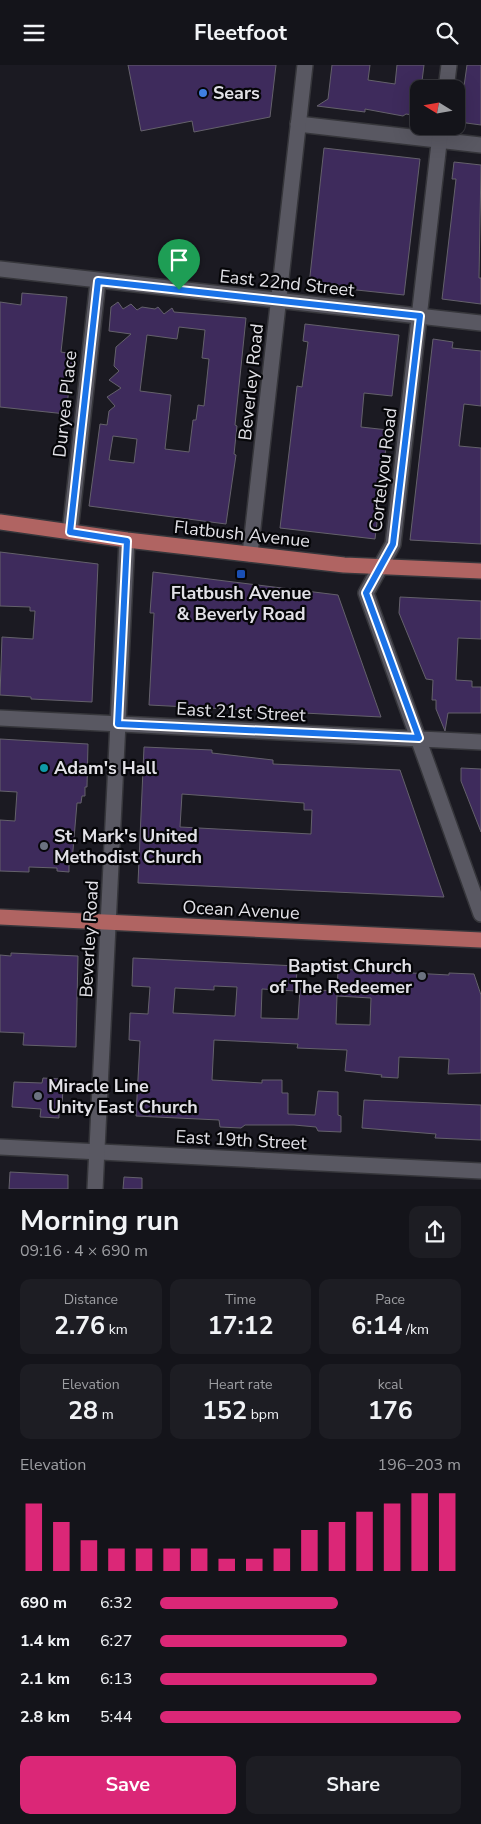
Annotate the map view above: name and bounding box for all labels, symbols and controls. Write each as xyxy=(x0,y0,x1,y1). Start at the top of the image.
text: Fleetfoot xyxy=(194,18,287,48)
icon: menu xyxy=(20,19,48,47)
icon: search xyxy=(433,19,461,47)
north arrow xyxy=(410,80,465,135)
map controls xyxy=(410,80,465,135)
place label: Sears xyxy=(213,81,260,105)
marker: Sears xyxy=(197,87,209,99)
pin xyxy=(158,239,200,290)
icon: arrive xyxy=(165,246,193,274)
street label: East 22nd Street xyxy=(218,264,356,302)
street label: Beverley Road xyxy=(233,322,269,442)
street label: Duryea Place xyxy=(47,349,83,459)
street label: Cortelyou Road xyxy=(363,406,403,534)
street label: Flatbush Avenue xyxy=(173,515,311,553)
marker: Flatbush Avenue & Beverly Road xyxy=(235,568,247,580)
place label: Flatbush Avenue & Beverly Road xyxy=(171,581,312,626)
street label: East 21st Street xyxy=(176,697,307,727)
place label: Adam's Hall xyxy=(54,756,157,780)
marker: Adam's Hall xyxy=(38,762,50,774)
place label: St. Mark's United Methodist Church xyxy=(54,824,202,869)
marker: St. Mark's United Methodist Church xyxy=(38,840,50,852)
street label: Beverley Road xyxy=(74,880,104,998)
street label: Ocean Avenue xyxy=(182,895,300,925)
place label: Baptist Church of The Redeemer xyxy=(269,954,412,999)
marker: Baptist Church of The Redeemer xyxy=(416,970,428,982)
place label: Miracle Line Unity East Church xyxy=(48,1074,198,1119)
marker: Miracle Line Unity East Church xyxy=(32,1090,44,1102)
street label: East 19th Street xyxy=(175,1125,308,1155)
text: Morning run xyxy=(20,1202,179,1240)
button: share xyxy=(409,1206,461,1258)
text: 09:16 · 4 × 690 m xyxy=(20,1240,148,1262)
text: Distance xyxy=(64,1290,118,1309)
text: Time xyxy=(225,1290,256,1309)
text: Pace xyxy=(375,1290,405,1309)
text: 2.76 xyxy=(54,1309,105,1343)
text: 17:12 xyxy=(207,1309,274,1343)
text: 6:14 xyxy=(351,1309,403,1343)
text: km xyxy=(105,1320,128,1339)
text: /km xyxy=(403,1320,429,1339)
text: Elevation xyxy=(62,1375,120,1394)
text: Heart rate xyxy=(208,1375,273,1394)
text: kcal xyxy=(378,1375,403,1394)
text: 28 xyxy=(68,1394,98,1428)
text: 152 xyxy=(202,1394,247,1428)
text: 176 xyxy=(368,1394,413,1428)
text: m xyxy=(98,1405,114,1424)
text: bpm xyxy=(247,1405,279,1424)
text: Elevation xyxy=(20,1454,86,1476)
text: 196–203 m xyxy=(378,1454,461,1476)
text: 690 m xyxy=(20,1592,67,1614)
text: 6:32 xyxy=(100,1592,132,1614)
text: 1.4 km xyxy=(20,1630,70,1652)
text: 6:27 xyxy=(100,1630,132,1652)
text: 2.1 km xyxy=(20,1668,70,1690)
text: 6:13 xyxy=(100,1668,132,1690)
text: 2.8 km xyxy=(20,1706,70,1728)
text: 5:44 xyxy=(100,1706,132,1728)
button: Save xyxy=(20,1756,236,1814)
button: Share xyxy=(246,1756,461,1814)

